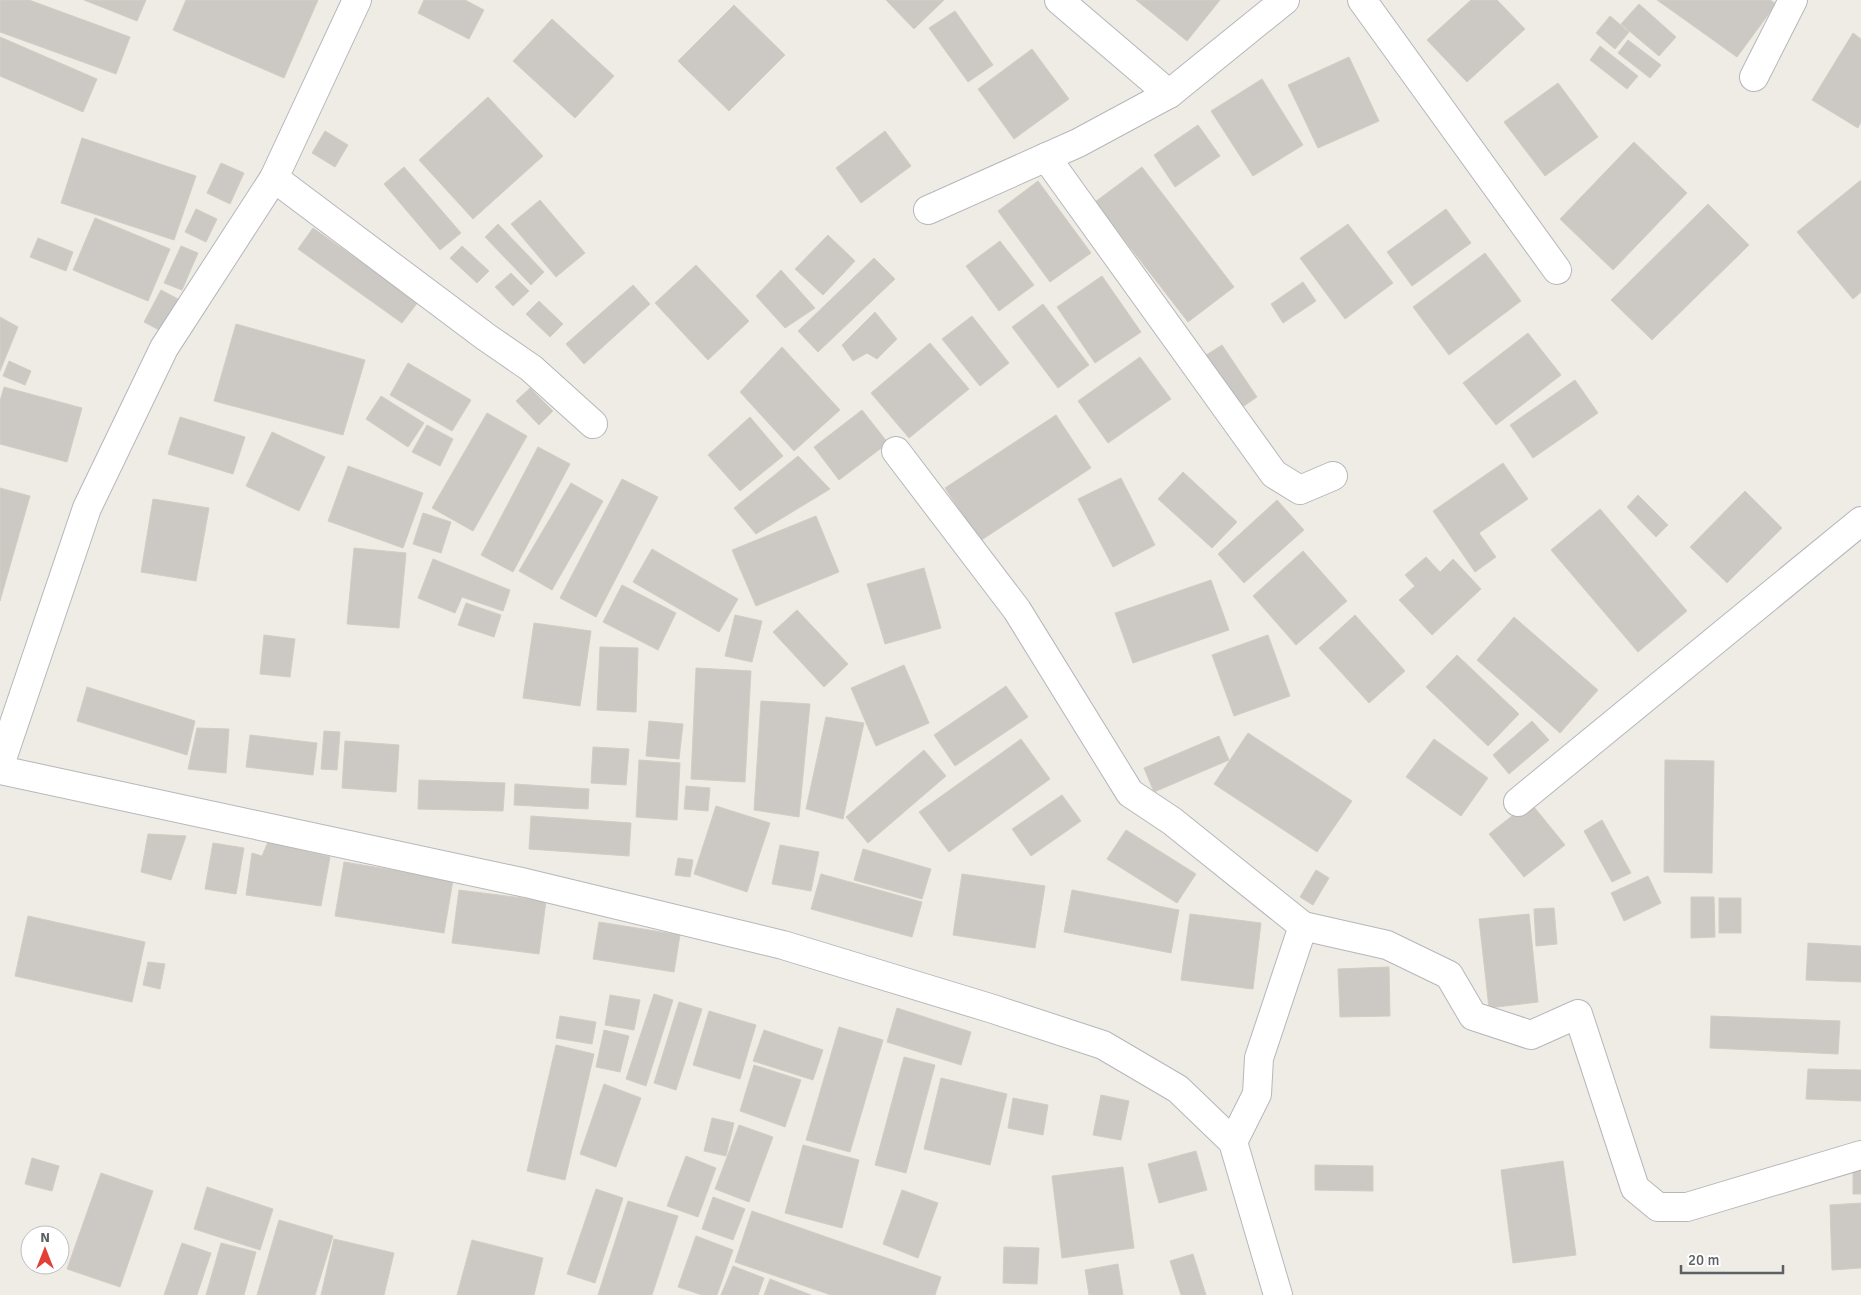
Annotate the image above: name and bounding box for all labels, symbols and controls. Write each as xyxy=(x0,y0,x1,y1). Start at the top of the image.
north arrow xyxy=(20,1225,70,1275)
text: N xyxy=(40,1229,50,1246)
scale bar xyxy=(1681,1242,1784,1274)
text: 20 m xyxy=(1688,1251,1719,1269)

